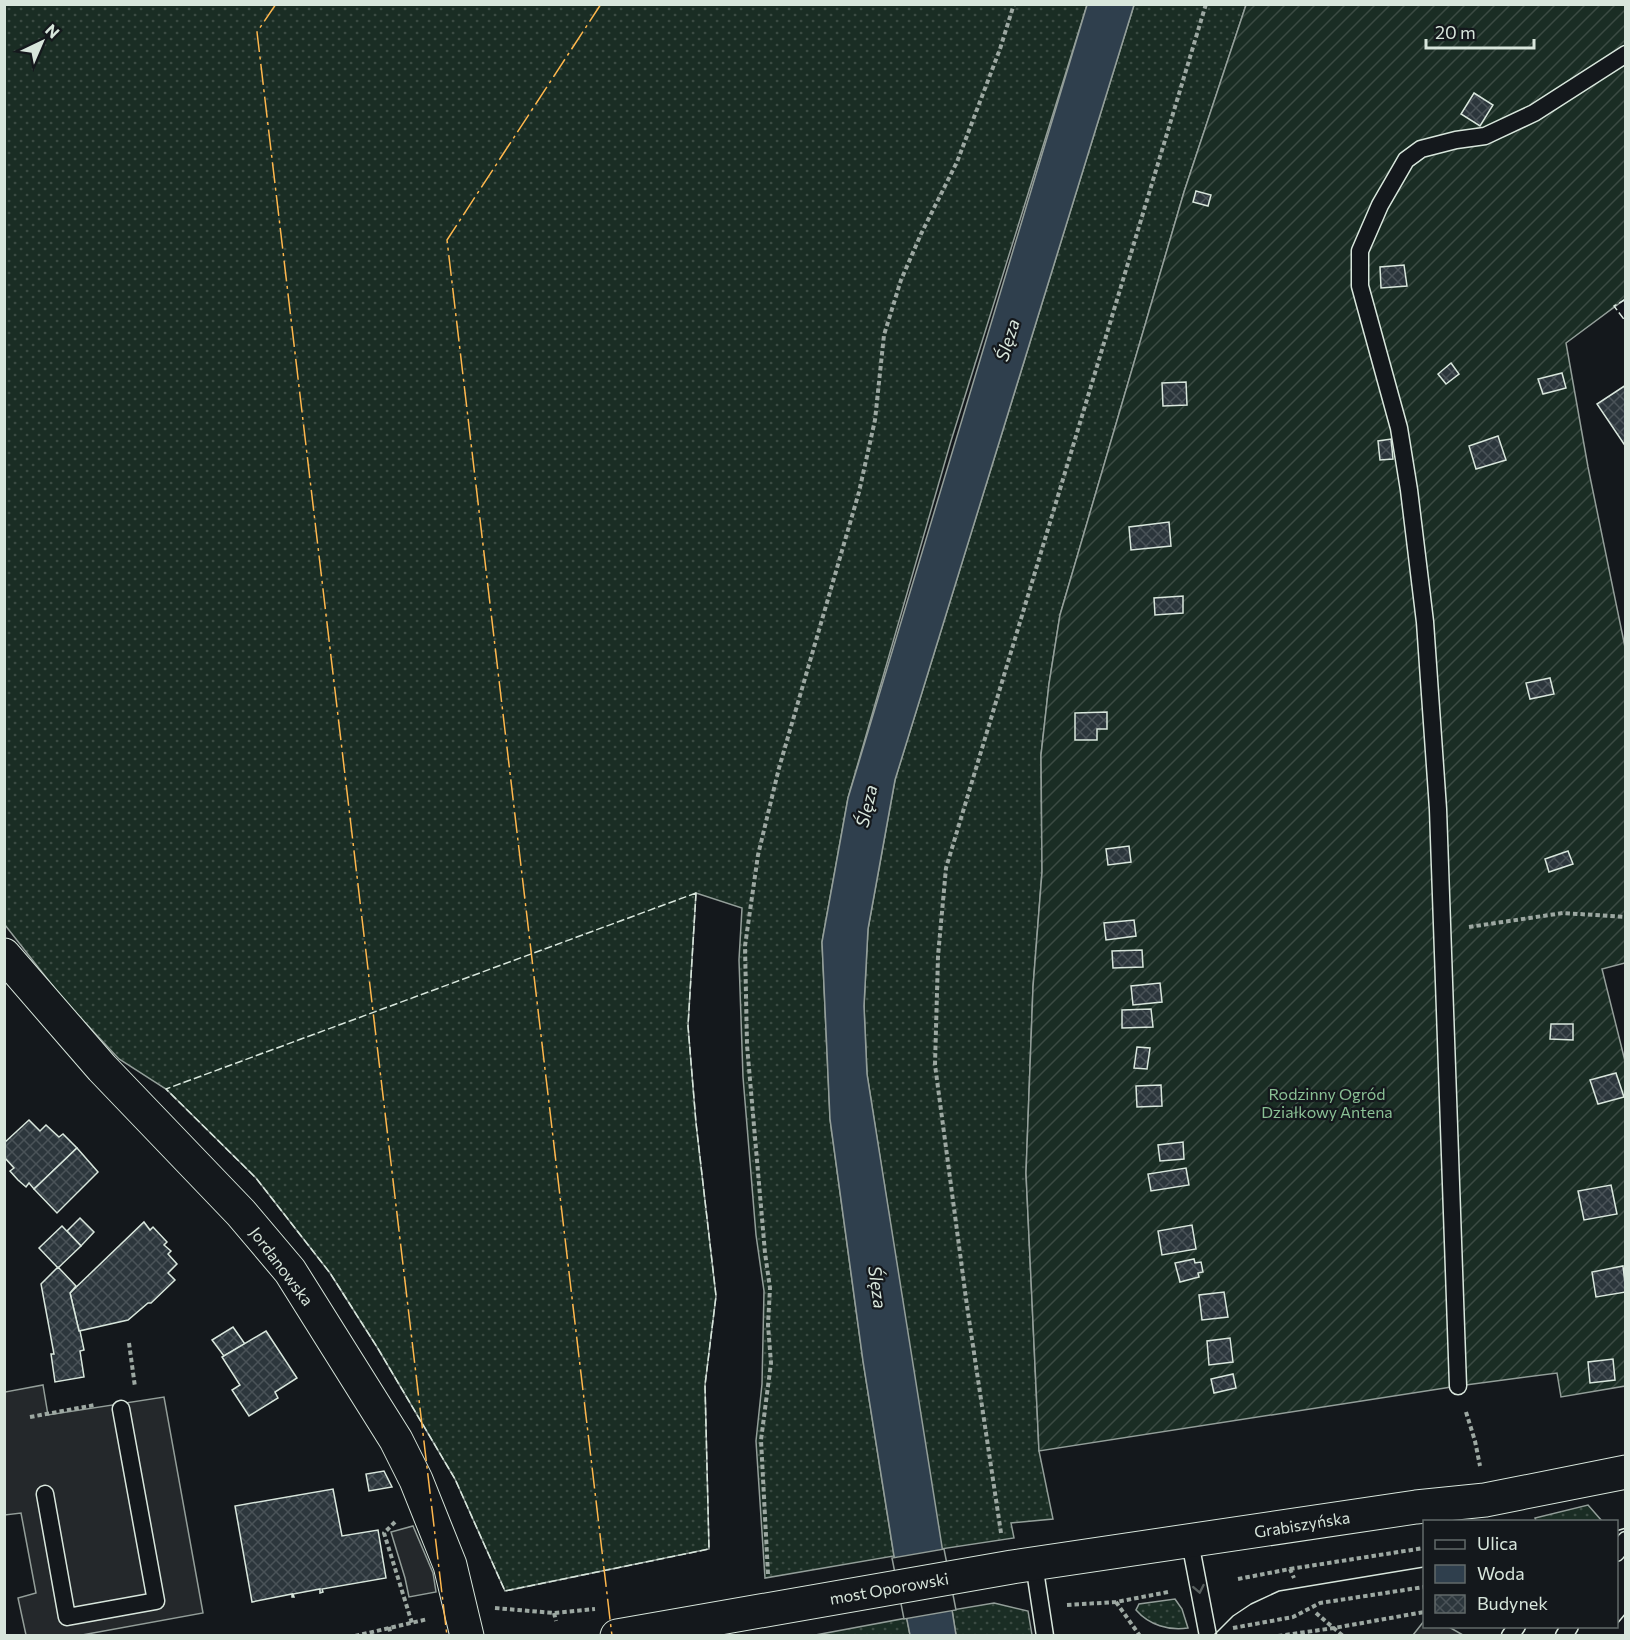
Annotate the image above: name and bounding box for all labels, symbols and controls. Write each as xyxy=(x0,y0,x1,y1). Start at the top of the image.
north arrow xyxy=(12,12,72,72)
scale bar xyxy=(1426,12,1534,50)
text: N xyxy=(42,20,64,42)
text: 20 m xyxy=(1435,21,1476,43)
water label: Ślęza xyxy=(990,316,1024,364)
water label: Ślęza xyxy=(850,783,882,829)
park label: Rodzinny Ogród Działkowy Antena xyxy=(1261,1084,1393,1121)
street label: Jordanowska xyxy=(246,1223,318,1309)
water label: Ślęza xyxy=(864,1264,892,1310)
street label: Grabiszyńska xyxy=(1253,1507,1351,1541)
legend xyxy=(1423,1520,1618,1628)
text: Ulica xyxy=(1477,1532,1518,1554)
text: Woda xyxy=(1477,1562,1525,1584)
street label: most Oporowski xyxy=(828,1568,950,1608)
one-way arrow xyxy=(1192,1584,1205,1594)
text: Budynek xyxy=(1477,1592,1548,1614)

